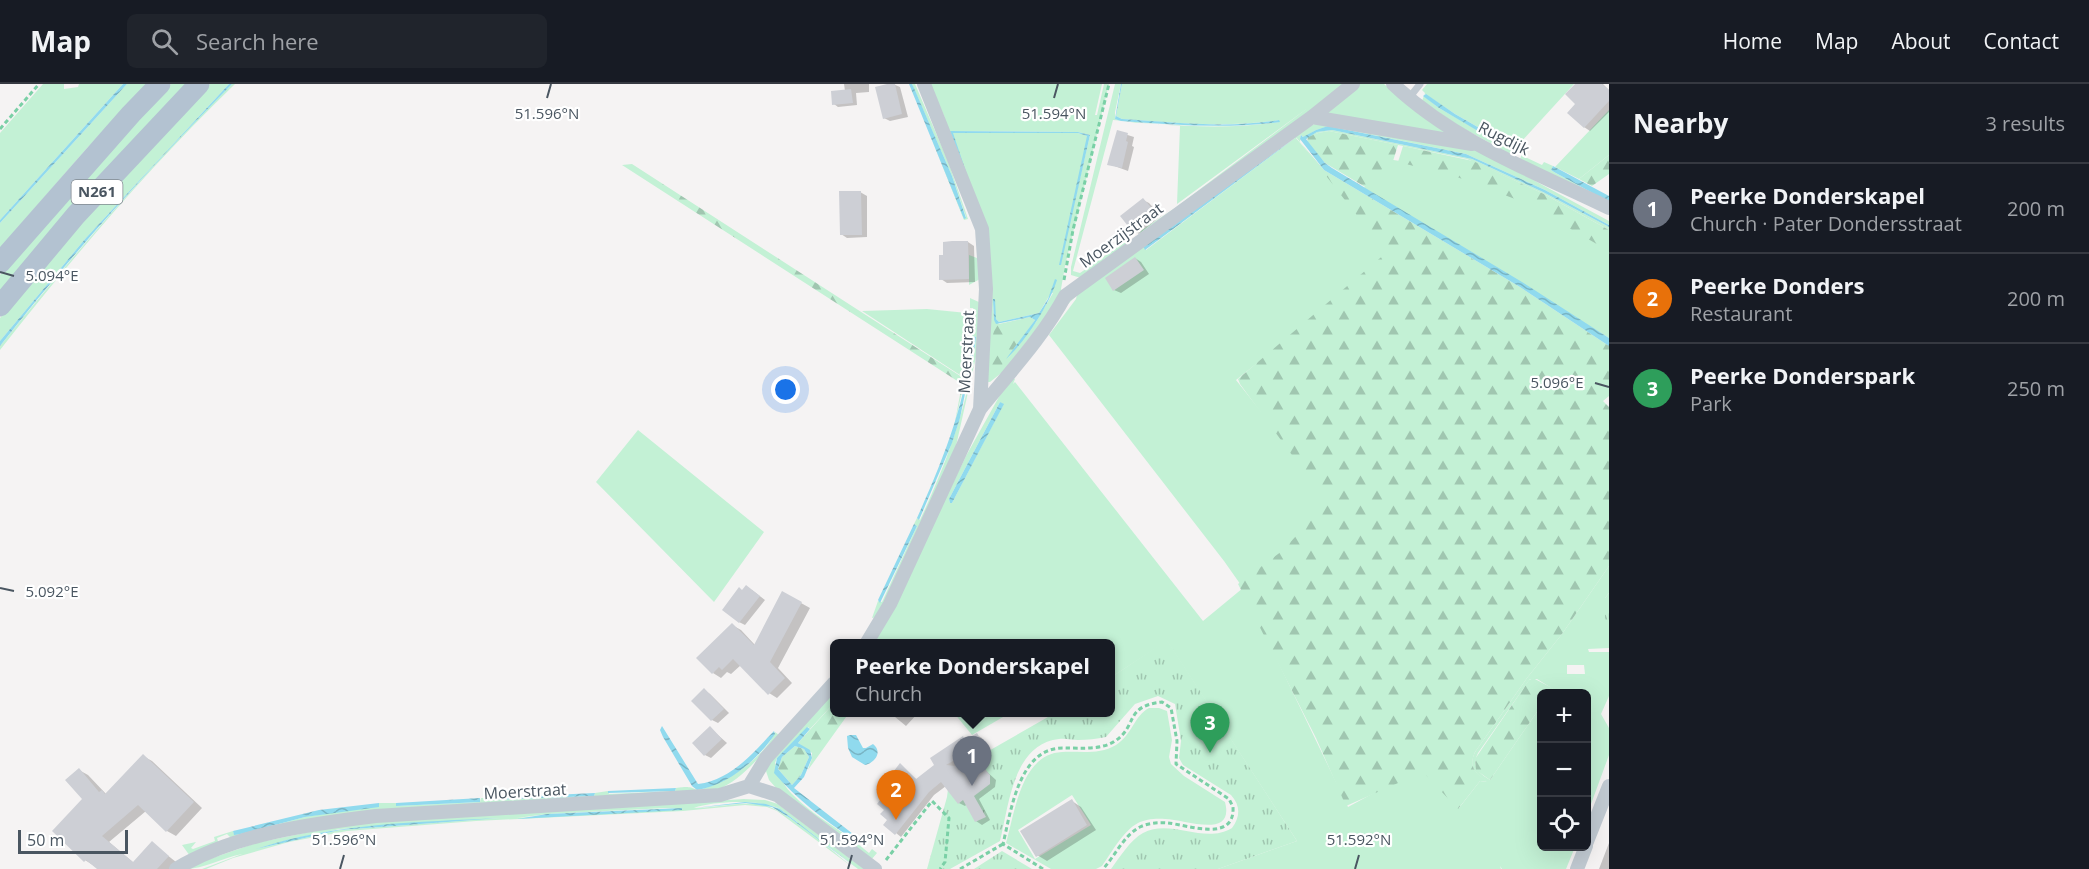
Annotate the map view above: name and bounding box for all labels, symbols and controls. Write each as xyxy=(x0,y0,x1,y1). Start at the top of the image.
search box xyxy=(127,14,547,68)
text: Map xyxy=(30,22,91,60)
icon: search xyxy=(148,25,181,58)
text: Search here xyxy=(196,26,319,56)
text: Home xyxy=(1723,27,1782,55)
text: Map xyxy=(1815,27,1858,55)
text: About xyxy=(1891,27,1951,55)
text: Contact xyxy=(1984,27,2059,55)
text: 51.596°N xyxy=(515,103,579,123)
text: 51.594°N xyxy=(1022,103,1086,123)
text: Nearby xyxy=(1633,105,1728,141)
text: 3 results xyxy=(1985,110,2065,137)
street label: Rugdijk xyxy=(1475,116,1534,160)
road number: N261 xyxy=(72,180,122,204)
text: Peerke Donderskapel xyxy=(1690,180,1925,210)
text: 1 xyxy=(1647,195,1658,222)
text: 200 m xyxy=(2007,195,2065,222)
street label: Moerzijstraat xyxy=(1075,197,1168,273)
text: Church · Pater Dondersstraat xyxy=(1690,210,1962,237)
text: 5.094°E xyxy=(25,265,79,285)
text: Peerke Donders xyxy=(1690,270,1864,300)
text: 2 xyxy=(1647,285,1658,312)
text: 200 m xyxy=(2007,285,2065,312)
text: Restaurant xyxy=(1690,300,1792,327)
street label: Moerstraat xyxy=(953,310,979,394)
text: Peerke Donderspark xyxy=(1690,360,1915,390)
text: 5.096°E xyxy=(1530,372,1584,392)
your location xyxy=(771,375,800,404)
text: 3 xyxy=(1647,375,1658,402)
text: 250 m xyxy=(2007,375,2065,402)
text: Park xyxy=(1690,390,1732,417)
text: 5.092°E xyxy=(25,581,79,601)
popup xyxy=(830,639,1115,717)
text: Peerke Donderskapel xyxy=(855,650,1090,680)
text: Church xyxy=(855,680,922,707)
map controls xyxy=(1537,689,1591,851)
button: + xyxy=(1537,689,1591,743)
pin: 3 xyxy=(1190,704,1230,753)
pin: 1 xyxy=(952,736,992,786)
button: − xyxy=(1537,743,1591,797)
pin: 2 xyxy=(876,770,916,820)
street label: Moerstraat xyxy=(483,778,567,804)
button: locate xyxy=(1537,797,1591,851)
scale bar xyxy=(18,827,128,854)
text: 50 m xyxy=(27,829,64,851)
text: 51.596°N xyxy=(312,829,376,849)
text: 51.594°N xyxy=(820,829,884,849)
text: 51.592°N xyxy=(1327,829,1391,849)

